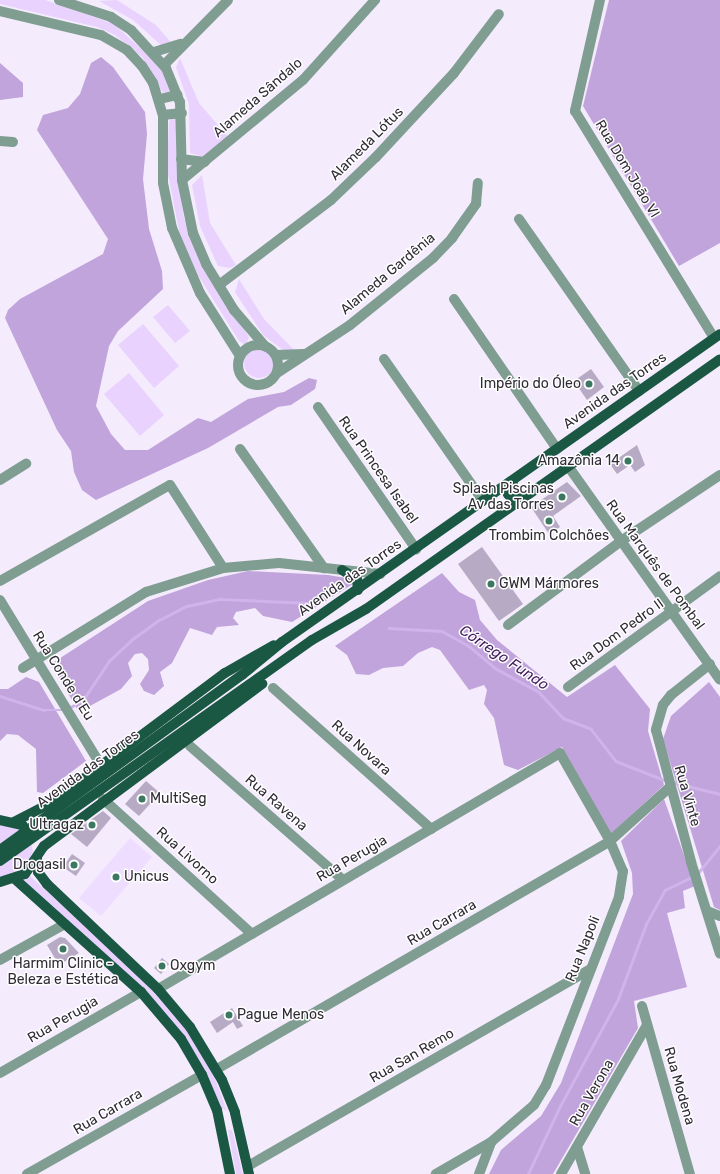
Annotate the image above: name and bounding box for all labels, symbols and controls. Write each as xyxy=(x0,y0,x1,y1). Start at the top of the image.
street label: Alameda Sândalo xyxy=(210,55,306,141)
street label: Alameda Lótus xyxy=(327,104,407,184)
street label: Rua Dom João VI xyxy=(591,117,663,221)
street label: Alameda Gardênia xyxy=(337,229,439,319)
street label: Avenida das Torres xyxy=(560,349,670,433)
place label: Império do Óleo xyxy=(480,376,581,392)
marker: Império do Óleo xyxy=(584,379,594,389)
street label: Rua Princesa Isabel xyxy=(335,413,421,527)
place label: Amazônia 14 xyxy=(538,453,620,469)
marker: Amazônia 14 xyxy=(623,456,633,466)
place label: Splash Piscinas Av das Torres xyxy=(453,481,554,514)
marker: Splash Piscinas Av das Torres xyxy=(557,492,567,502)
street label: Rua Marquês de Pombal xyxy=(602,497,708,633)
marker: Trombim Colchões xyxy=(544,516,554,526)
place label: Trombim Colchões xyxy=(489,528,609,544)
street label: Avenida das Torres xyxy=(295,536,405,620)
place label: GWM Mármores xyxy=(499,576,599,592)
marker: GWM Mármores xyxy=(486,579,496,589)
street label: Rua Dom Pedro II xyxy=(567,595,667,675)
water label: Córrego Fundo xyxy=(456,622,552,694)
street label: Rua Conde d'Eu xyxy=(29,628,97,724)
street label: Rua Novara xyxy=(328,717,394,779)
street label: Avenida das Torres xyxy=(33,726,143,812)
street label: Rua Vinte xyxy=(670,763,704,829)
street label: Rua Ravena xyxy=(241,771,311,835)
place label: MultiSeg xyxy=(150,791,207,807)
marker: MultiSeg xyxy=(137,794,147,804)
place label: Ultragaz xyxy=(29,817,84,833)
marker: Ultragaz xyxy=(87,820,97,830)
street label: Rua Livorno xyxy=(153,824,221,888)
street label: Rua Perugia xyxy=(314,832,390,886)
place label: Drogasil xyxy=(13,857,66,873)
marker: Drogasil xyxy=(69,860,79,870)
place label: Unicus xyxy=(124,869,169,885)
marker: Unicus xyxy=(111,872,121,882)
street label: Rua Carrara xyxy=(404,896,480,950)
street label: Rua Napoli xyxy=(562,914,604,984)
marker: Harmim Clinic - Beleza e Estética xyxy=(58,944,68,954)
place label: Harmim Clinic - Beleza e Estética xyxy=(7,956,119,988)
place label: Oxgym xyxy=(170,958,215,974)
marker: Oxgym xyxy=(157,961,167,971)
street label: Rua Perugia xyxy=(25,993,101,1047)
place label: Pague Menos xyxy=(237,1007,324,1023)
marker: Pague Menos xyxy=(224,1010,234,1020)
street label: Rua San Remo xyxy=(367,1025,457,1087)
street label: Rua Modena xyxy=(660,1045,698,1127)
street label: Rua Verona xyxy=(566,1057,618,1129)
street label: Rua Carrara xyxy=(70,1085,146,1139)

